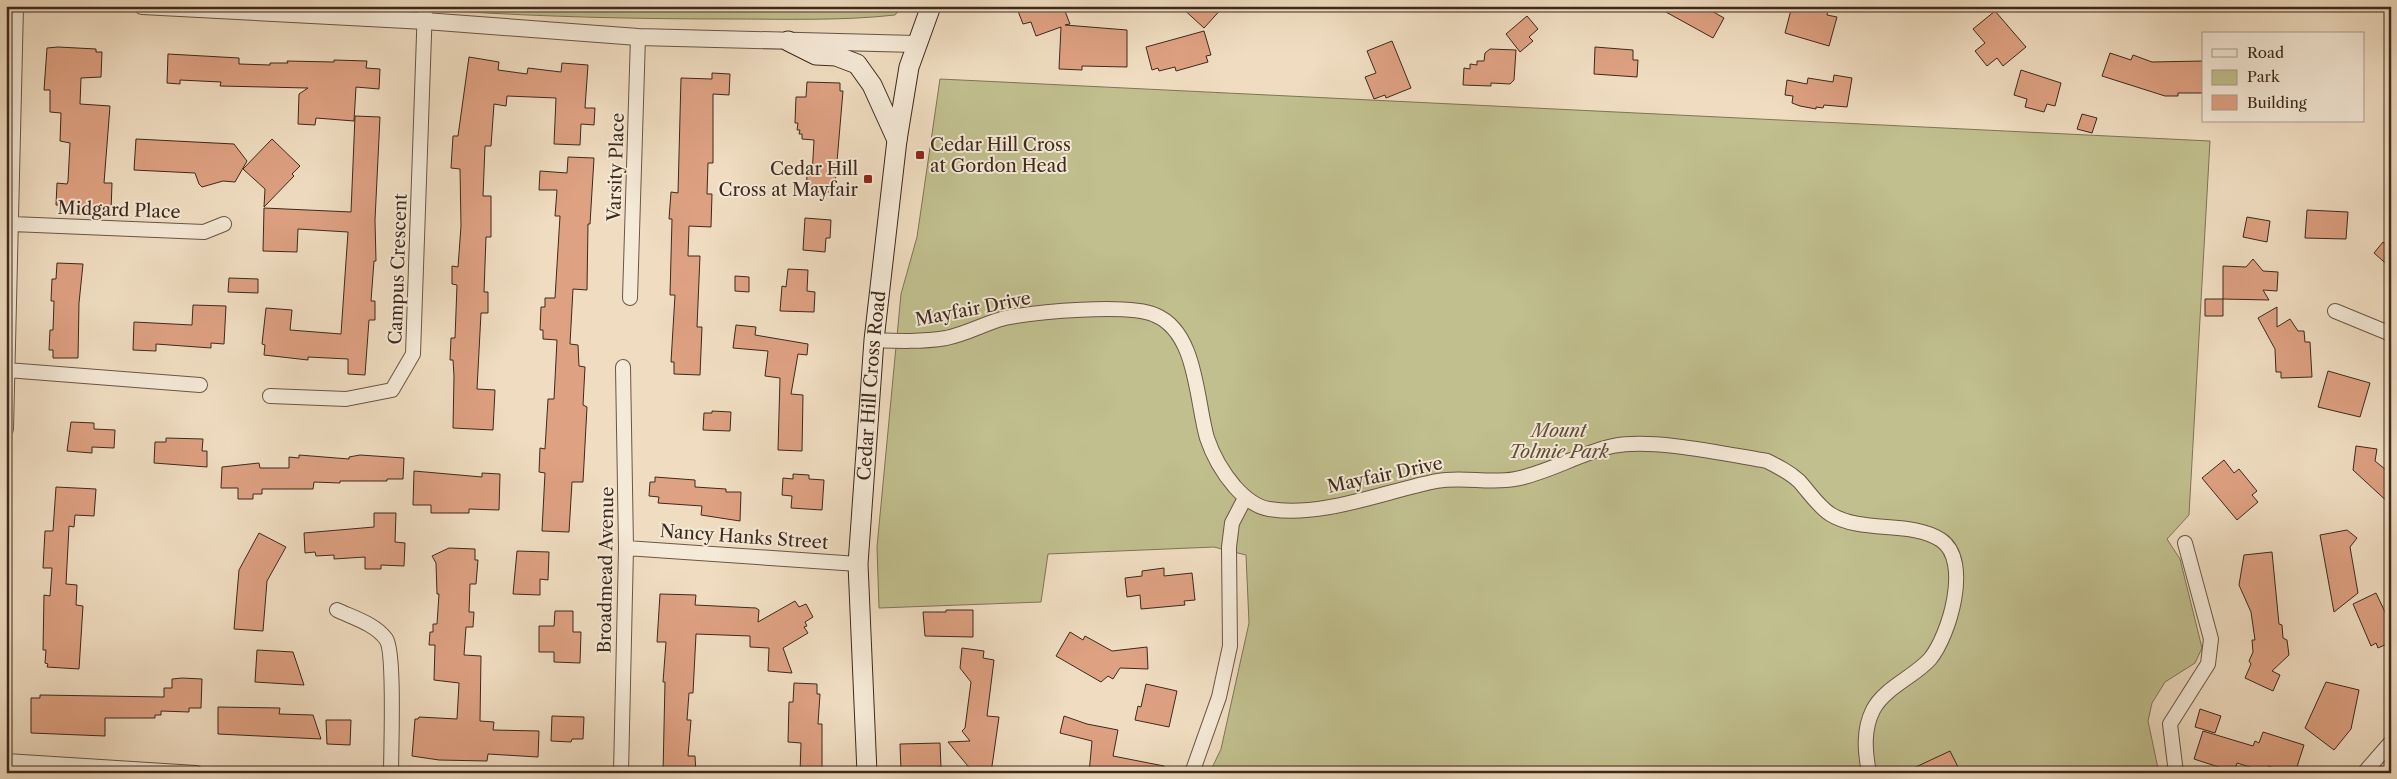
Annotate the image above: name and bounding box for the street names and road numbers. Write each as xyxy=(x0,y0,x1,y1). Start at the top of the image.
street label: Varsity Place xyxy=(603,112,629,223)
street label: Campus Crescent xyxy=(384,192,412,345)
street label: Midgard Place xyxy=(57,197,181,223)
street label: Mayfair Drive xyxy=(913,287,1033,331)
street label: Cedar Hill Cross Road xyxy=(853,290,891,481)
street label: Mayfair Drive xyxy=(1325,452,1445,498)
street label: Broadmead Avenue xyxy=(594,486,618,654)
street label: Nancy Hanks Street xyxy=(659,520,830,554)

